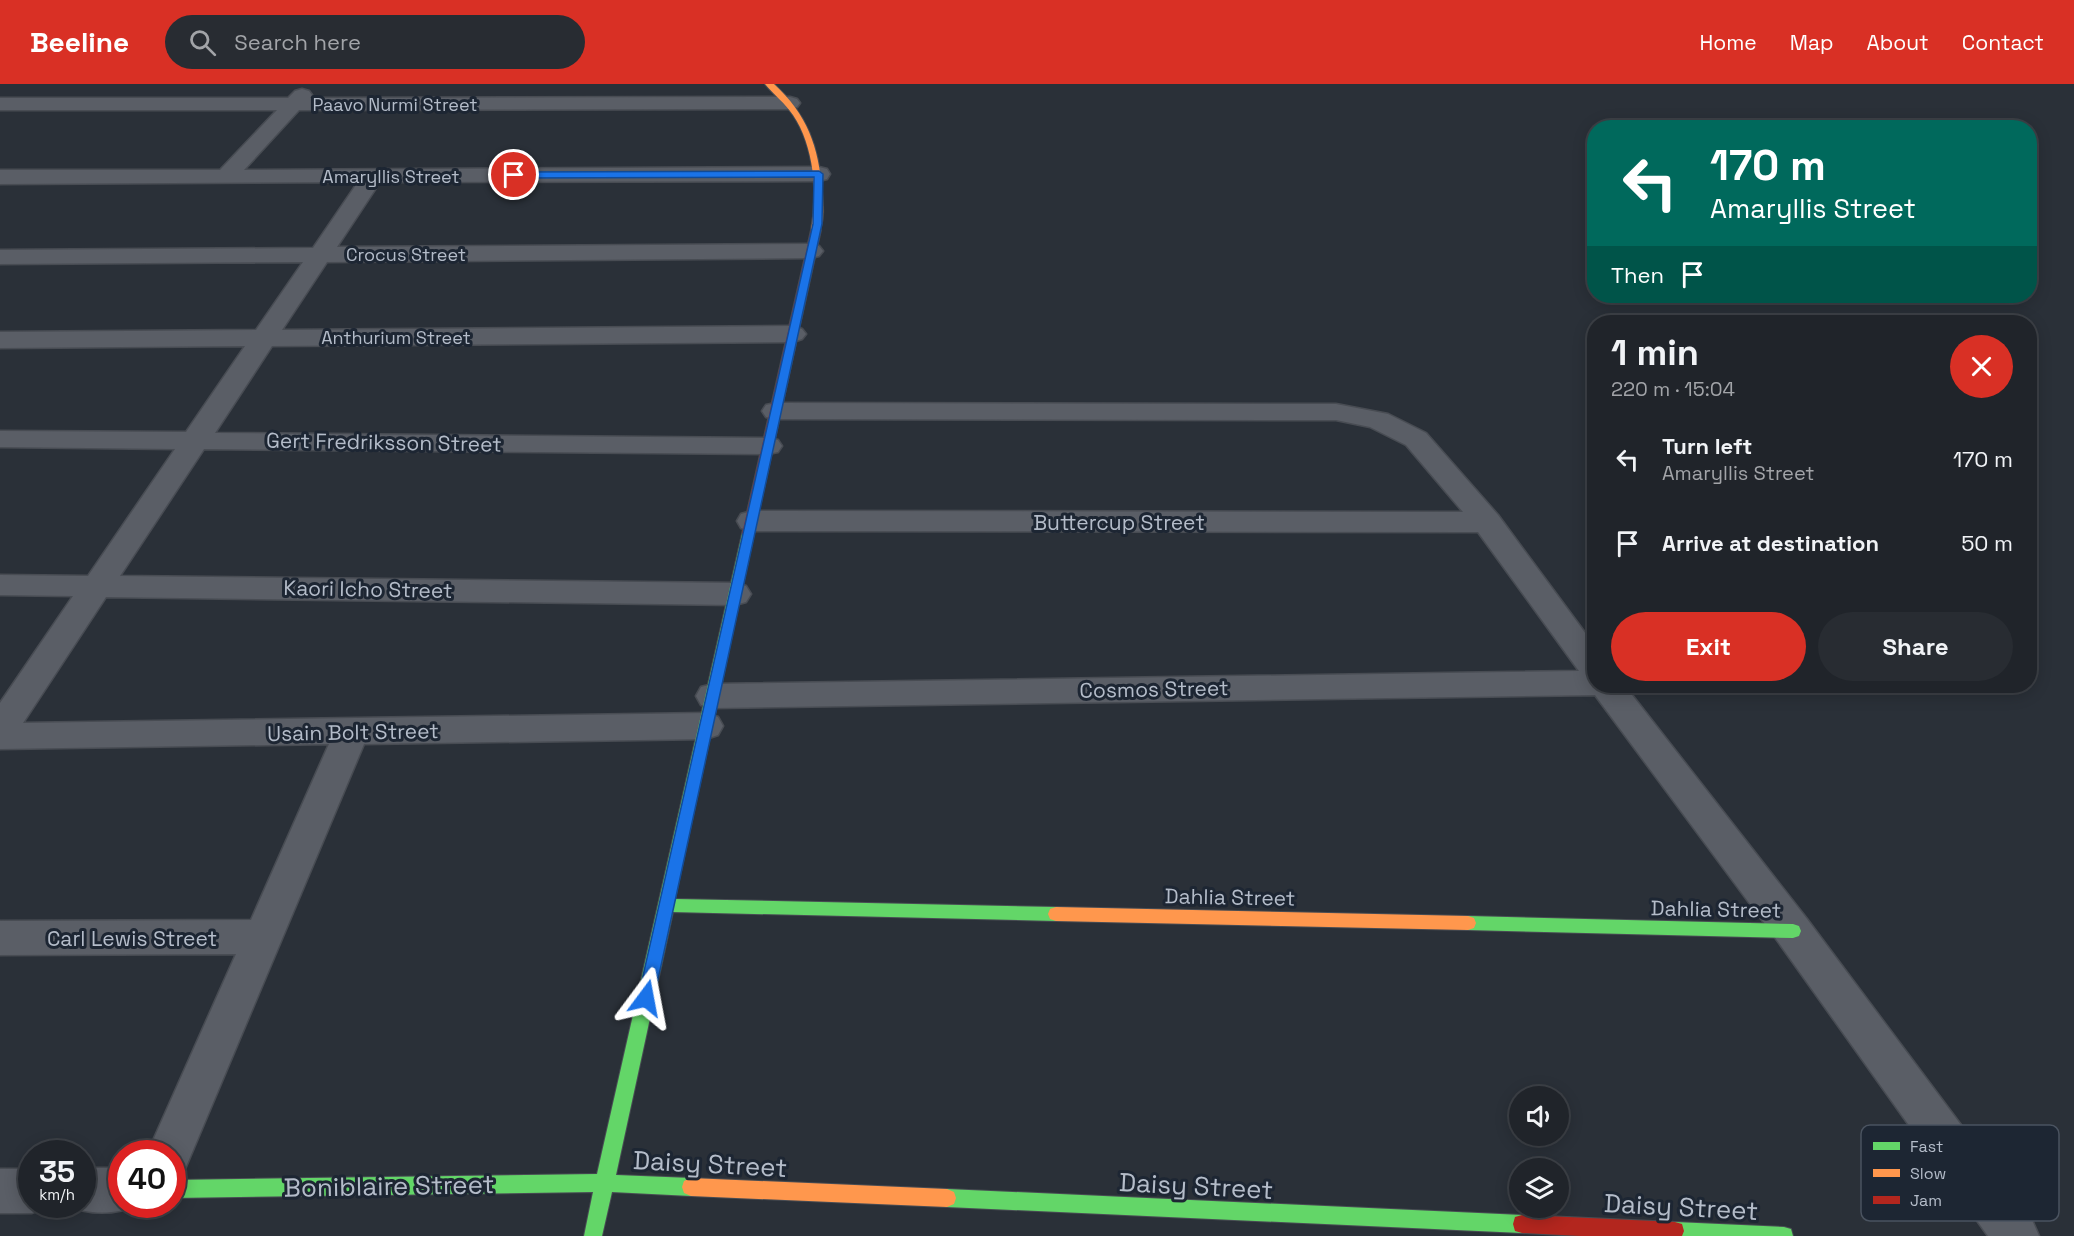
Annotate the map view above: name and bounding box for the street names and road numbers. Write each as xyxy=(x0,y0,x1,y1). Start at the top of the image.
street label: Paavo Nurmi Street xyxy=(312,93,478,116)
street label: Amaryllis Street xyxy=(322,165,460,188)
street label: Crocus Street xyxy=(346,243,466,266)
street label: Anthurium Street xyxy=(321,326,471,349)
street label: Gert Fredriksson Street xyxy=(266,426,502,458)
street label: Buttercup Street xyxy=(1033,509,1205,536)
street label: Kaori Icho Street xyxy=(283,574,453,604)
street label: Cosmos Street xyxy=(1079,674,1229,704)
street label: Usain Bolt Street xyxy=(267,717,439,747)
street label: Dahlia Street xyxy=(1164,882,1296,912)
street label: Dahlia Street xyxy=(1650,894,1782,924)
street label: Carl Lewis Street xyxy=(47,925,217,952)
street label: Daisy Street xyxy=(632,1143,788,1185)
street label: Daisy Street xyxy=(1118,1165,1274,1207)
street label: Boniblaire Street xyxy=(283,1167,495,1205)
street label: Daisy Street xyxy=(1603,1186,1759,1228)

